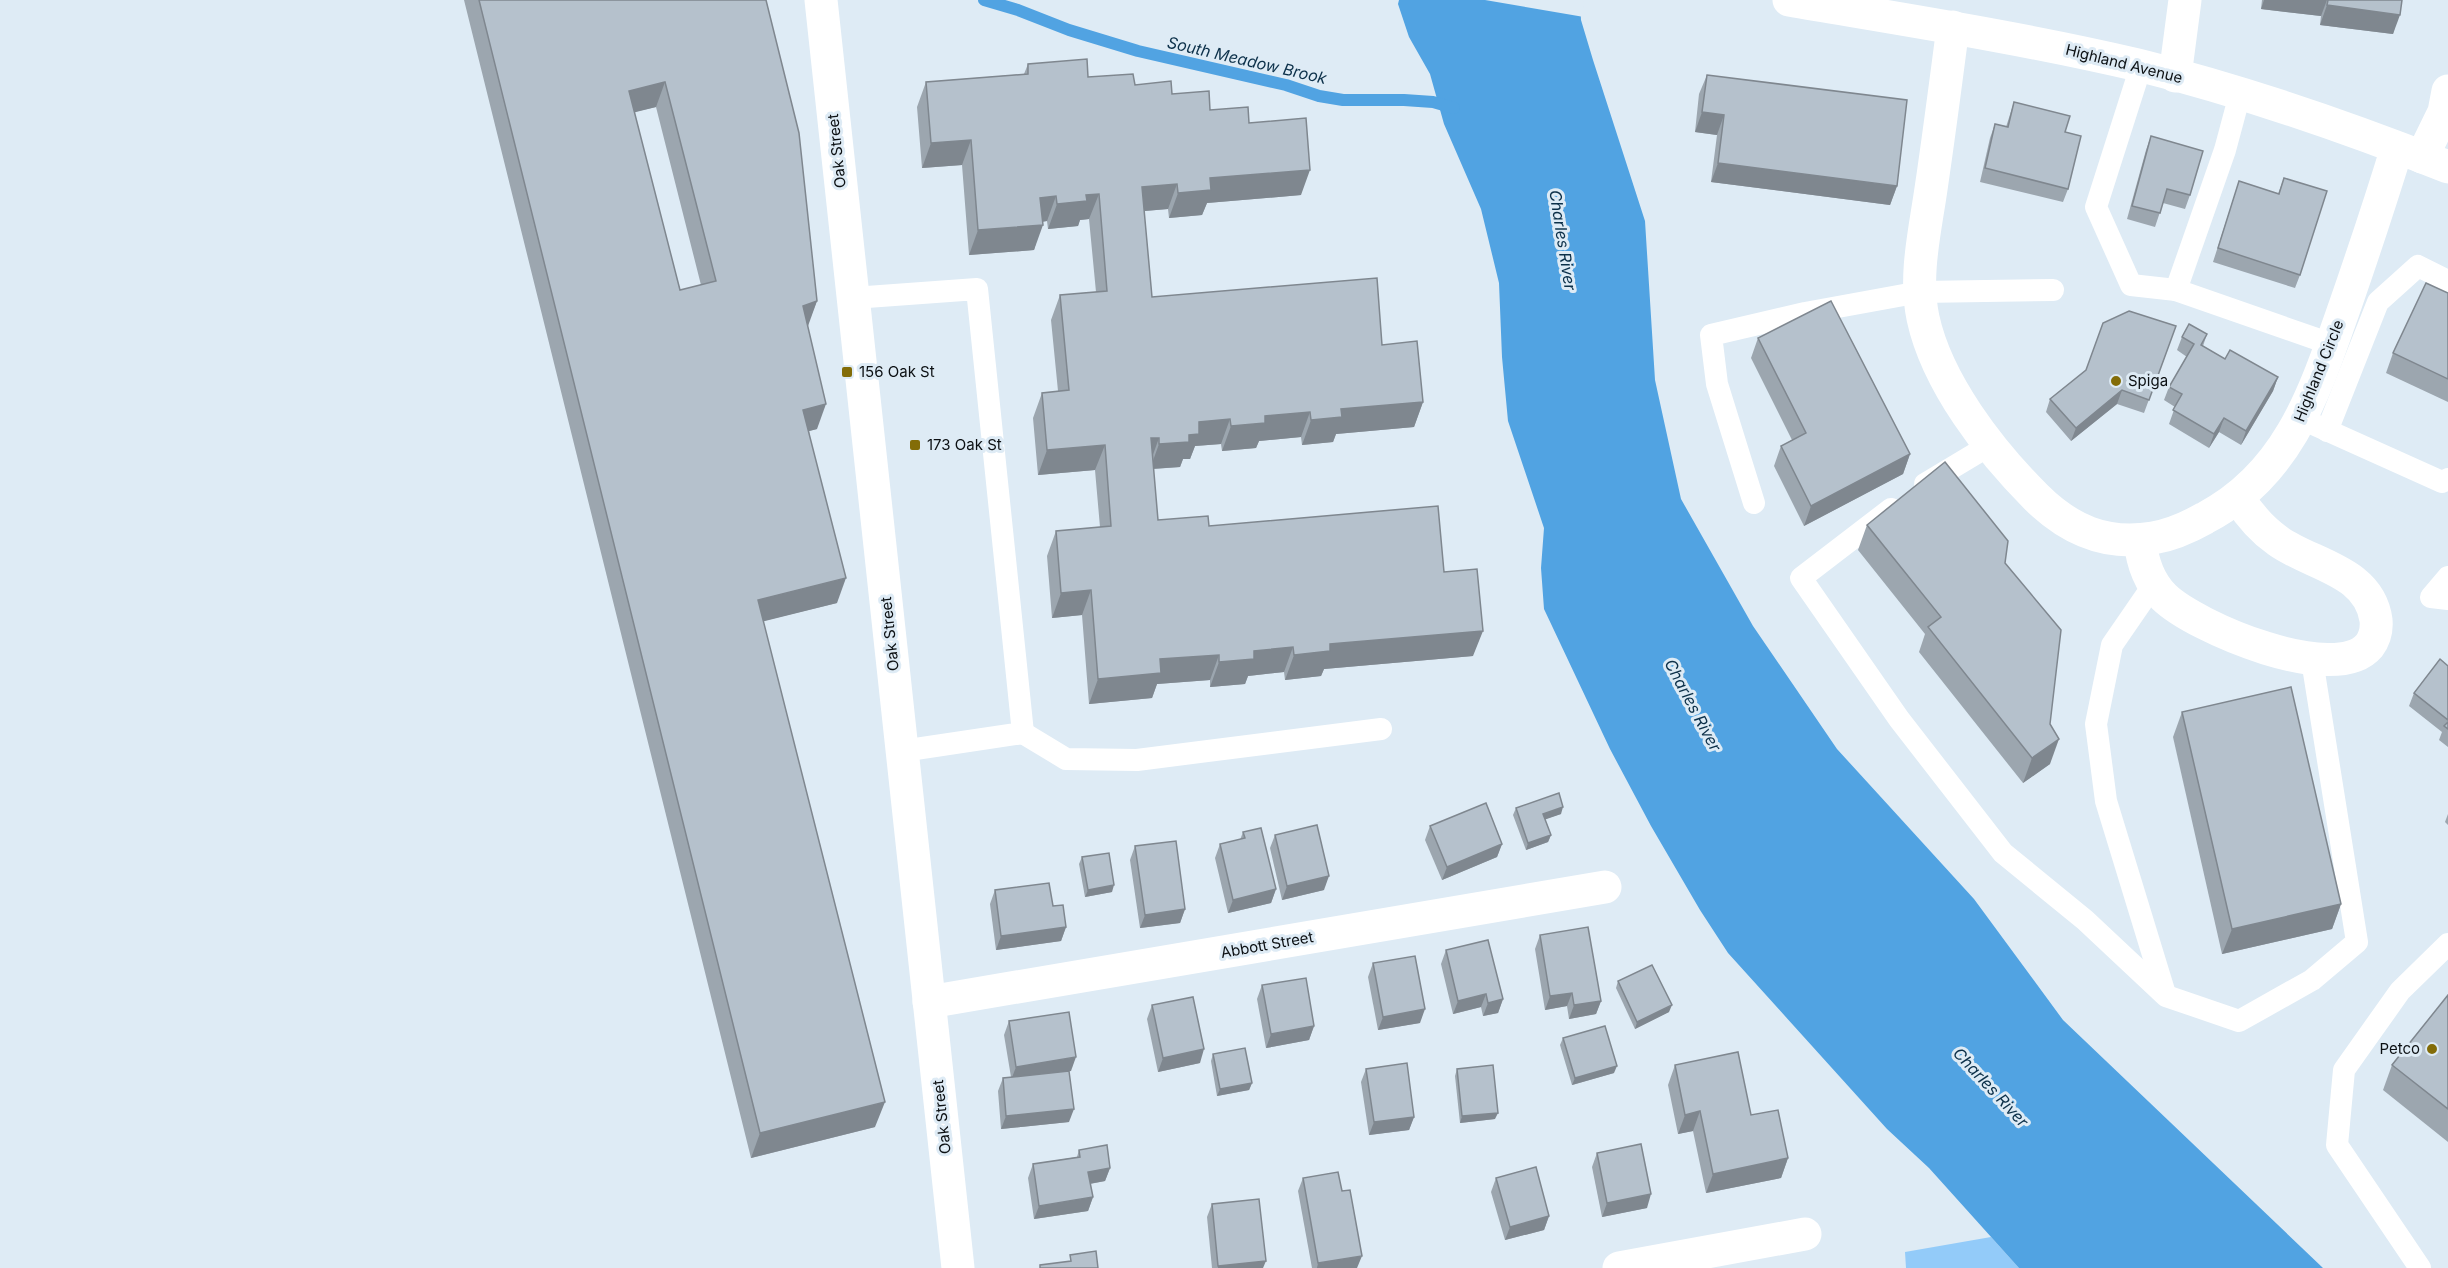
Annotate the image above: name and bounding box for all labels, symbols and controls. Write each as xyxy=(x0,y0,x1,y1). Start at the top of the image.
water label: South Meadow Brook xyxy=(1165,32,1329,88)
street label: Highland Avenue xyxy=(2064,40,2185,87)
street label: Oak Street xyxy=(823,113,850,189)
water label: Charles River xyxy=(1545,188,1581,293)
street label: Highland Circle xyxy=(2289,317,2348,424)
place label: 156 Oak St xyxy=(859,362,935,381)
marker: 156 Oak St xyxy=(840,365,854,379)
place label: Spiga xyxy=(2128,371,2168,390)
marker: Spiga xyxy=(2109,374,2123,388)
place label: 173 Oak St xyxy=(927,435,1002,454)
marker: 173 Oak St xyxy=(908,438,922,452)
street label: Oak Street xyxy=(876,596,903,672)
water label: Charles River xyxy=(1660,656,1726,755)
street label: Abbott Street xyxy=(1219,927,1315,962)
place label: Petco xyxy=(2379,1039,2420,1058)
marker: Petco xyxy=(2425,1042,2439,1056)
water label: Charles River xyxy=(1949,1043,2034,1132)
street label: Oak Street xyxy=(928,1079,955,1155)

